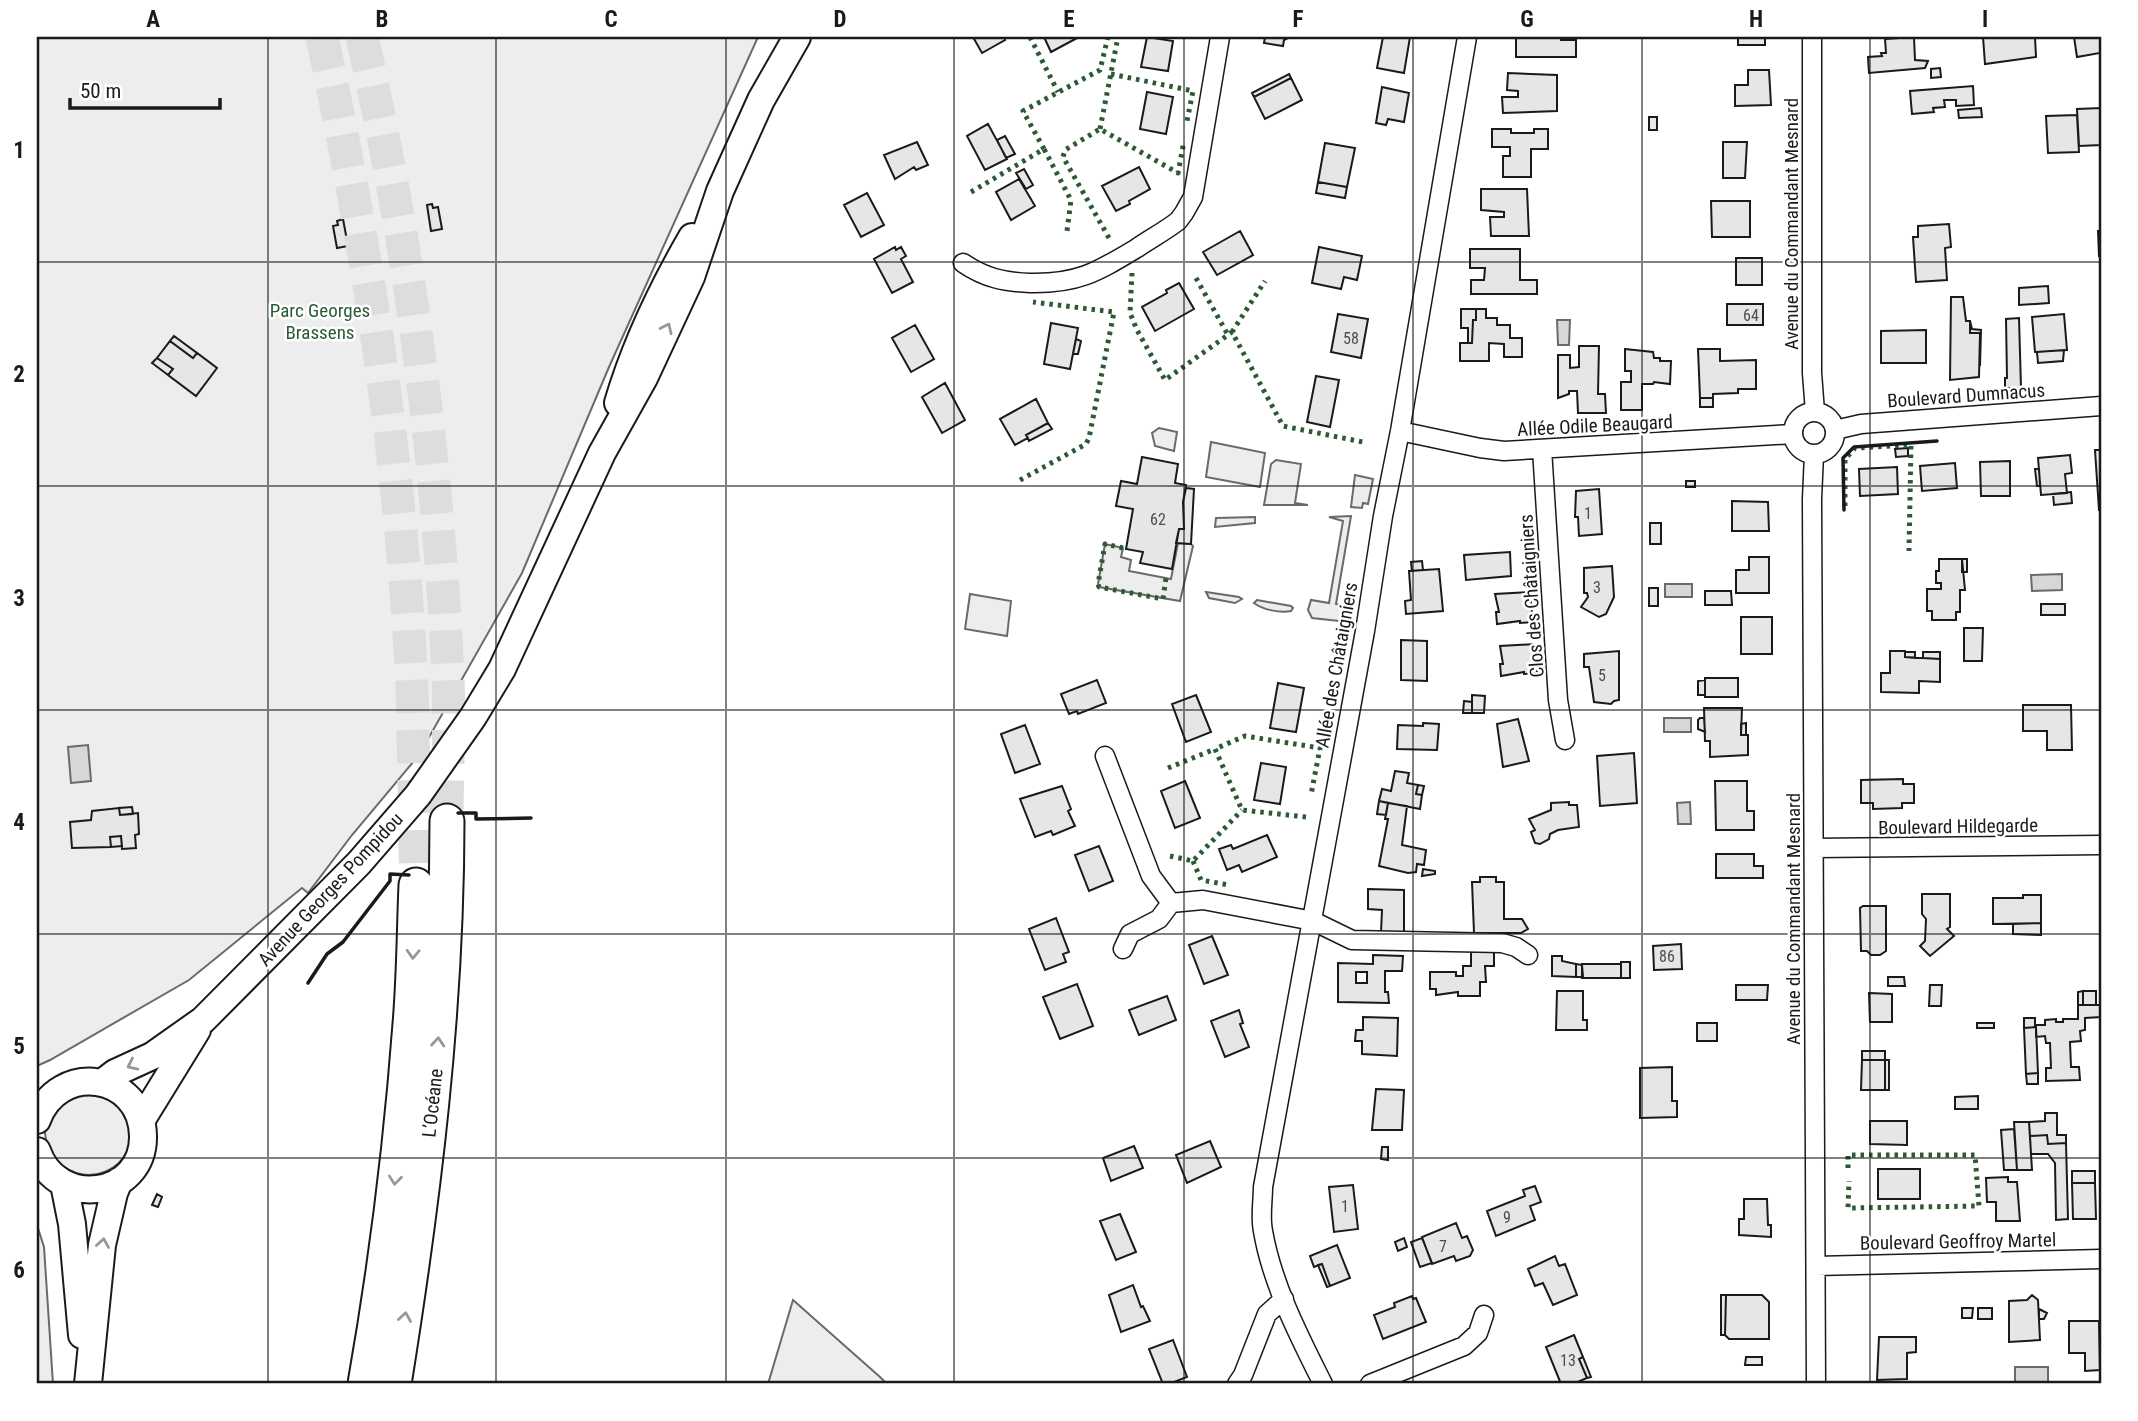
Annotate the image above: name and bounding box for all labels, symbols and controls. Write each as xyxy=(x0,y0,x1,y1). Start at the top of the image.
text: A xyxy=(146,6,160,33)
text: B xyxy=(376,6,388,33)
text: C xyxy=(604,6,618,33)
text: D xyxy=(834,6,847,33)
text: E xyxy=(1063,6,1075,33)
text: F xyxy=(1293,6,1304,33)
text: G xyxy=(1520,6,1534,33)
text: H xyxy=(1749,6,1763,33)
text: I xyxy=(1982,6,1988,33)
scale bar xyxy=(70,66,220,110)
text: 50 m xyxy=(80,79,121,103)
street label: Avenue du Commandant Mesnard xyxy=(1780,98,1803,350)
text: 1 xyxy=(13,137,25,164)
park label: Parc Georges Brassens xyxy=(270,299,370,344)
house number: 64 xyxy=(1743,306,1759,325)
one-way arrow xyxy=(659,323,673,335)
house number: 58 xyxy=(1343,329,1359,348)
text: 2 xyxy=(13,361,25,388)
street label: Boulevard Dumnacus xyxy=(1886,379,2046,412)
street label: Allée Odile Beaugard xyxy=(1517,410,1673,441)
house number: 1 xyxy=(1584,504,1592,523)
house number: 62 xyxy=(1150,510,1166,529)
street label: Clos des Châtaigniers xyxy=(1514,514,1549,678)
house number: 3 xyxy=(1593,578,1601,597)
street label: Allée des Châtaigniers xyxy=(1311,581,1362,750)
text: 3 xyxy=(13,585,25,612)
house number: 5 xyxy=(1598,666,1606,685)
street label: Avenue du Commandant Mesnard xyxy=(1782,793,1805,1045)
street label: Avenue Georges Pompidou xyxy=(253,808,408,971)
text: 4 xyxy=(13,809,25,836)
street label: Boulevard Hildegarde xyxy=(1878,814,2038,839)
house number: 86 xyxy=(1659,947,1675,966)
one-way arrow xyxy=(405,949,421,959)
text: 5 xyxy=(13,1033,25,1060)
one-way arrow xyxy=(430,1037,445,1048)
one-way arrow xyxy=(127,1057,139,1071)
street label: L’Océane xyxy=(417,1067,448,1139)
one-way arrow xyxy=(388,1175,403,1186)
house number: 1 xyxy=(1341,1197,1349,1216)
house number: 9 xyxy=(1503,1208,1511,1227)
street label: Boulevard Geoffroy Martel xyxy=(1860,1228,2056,1255)
one-way arrow xyxy=(95,1237,110,1249)
house number: 7 xyxy=(1439,1237,1447,1256)
text: 6 xyxy=(13,1257,25,1284)
one-way arrow xyxy=(397,1311,412,1323)
house number: 13 xyxy=(1560,1351,1576,1370)

